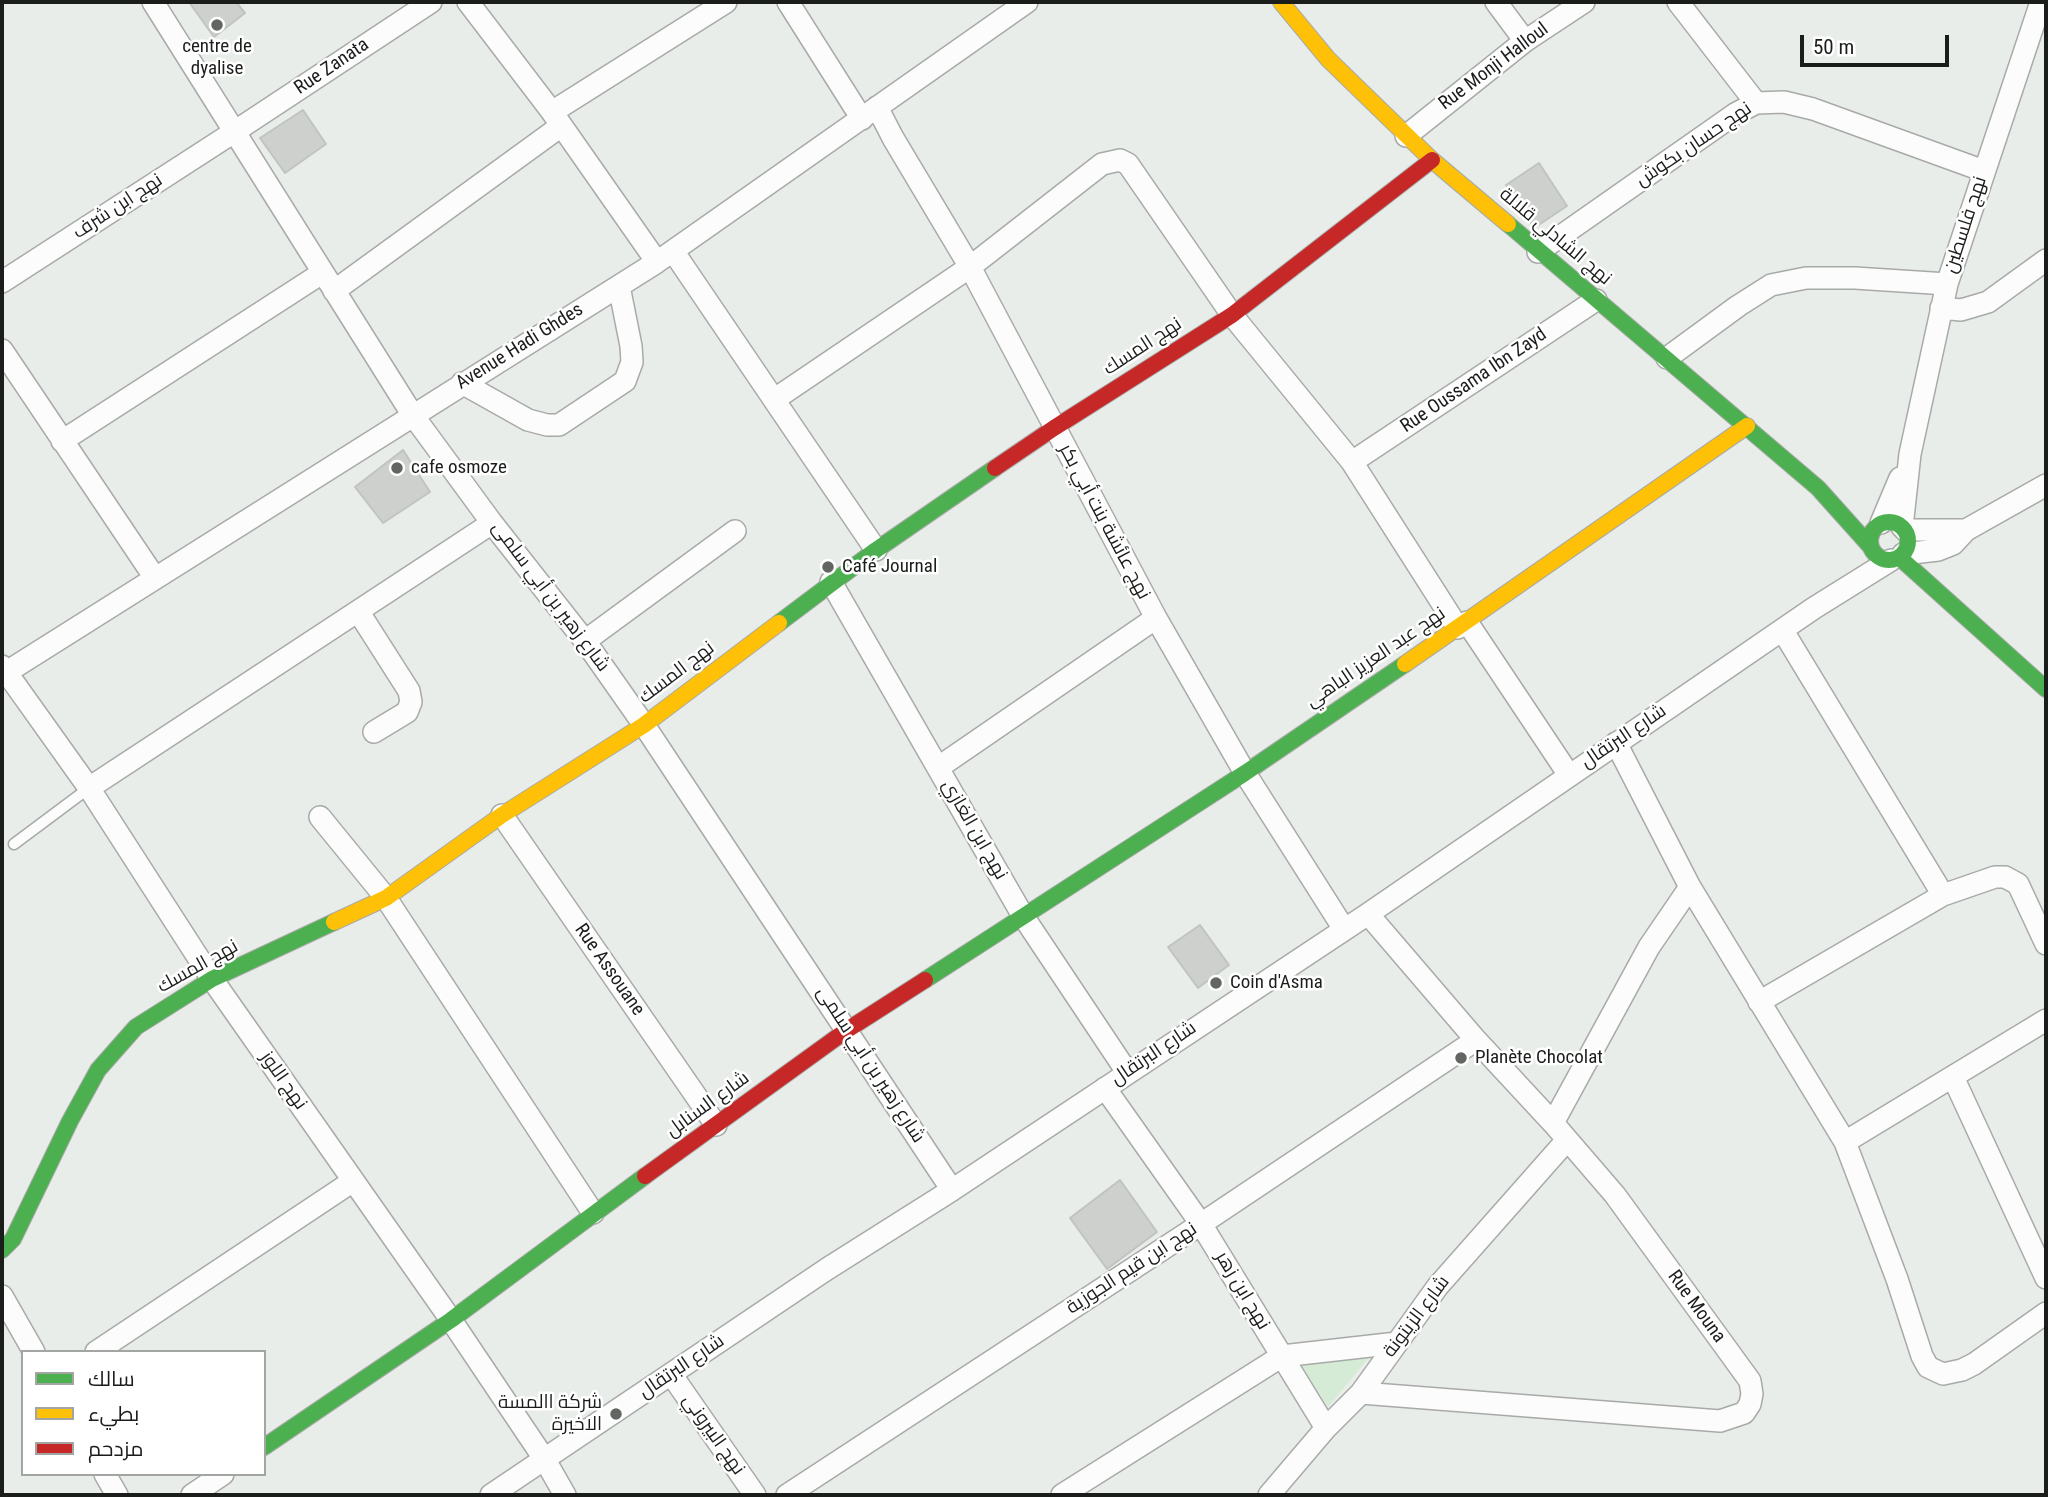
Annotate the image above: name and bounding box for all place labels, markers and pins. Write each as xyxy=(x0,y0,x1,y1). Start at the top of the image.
marker: centre de dyalise xyxy=(209,17,225,33)
place label: centre de dyalise xyxy=(182,36,252,80)
place label: cafe osmoze xyxy=(411,457,507,479)
marker: cafe osmoze xyxy=(389,460,405,476)
place label: Café Journal xyxy=(842,556,937,578)
marker: Café Journal xyxy=(820,559,836,575)
place label: Coin d'Asma xyxy=(1230,972,1323,994)
marker: Coin d'Asma xyxy=(1208,975,1224,991)
place label: Planète Chocolat xyxy=(1475,1047,1603,1069)
marker: Planète Chocolat xyxy=(1453,1050,1469,1066)
place label: شركة االمسة الاخيرة xyxy=(498,1392,602,1436)
marker: شركة االمسة الاخيرة xyxy=(608,1406,624,1422)

